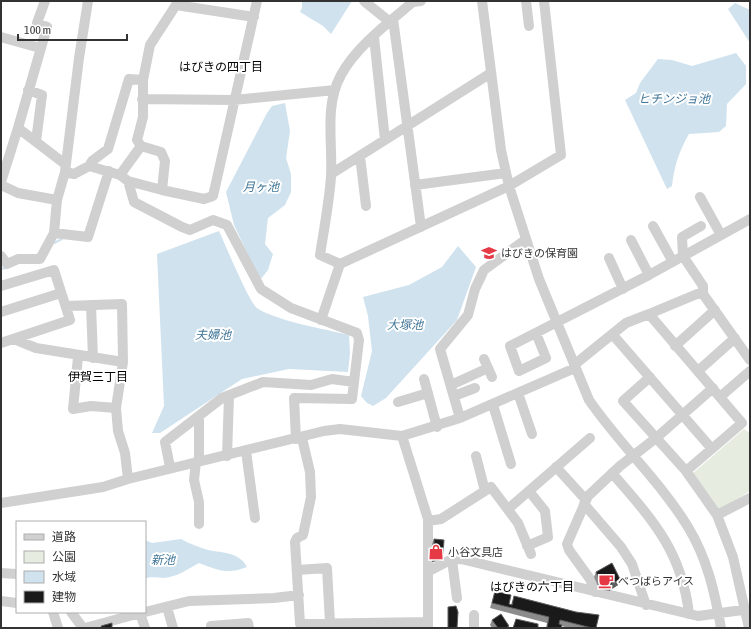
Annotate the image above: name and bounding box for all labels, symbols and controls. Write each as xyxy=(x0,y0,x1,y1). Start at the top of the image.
scale bar xyxy=(18,16,127,42)
text: 100 m xyxy=(24,23,51,37)
district label: はびきの四丁目 xyxy=(179,60,263,74)
water label: ヒチンジョ池 xyxy=(638,92,711,106)
water label: 月ヶ池 xyxy=(243,180,280,194)
school or university icon: はびきの保育園 xyxy=(480,244,498,262)
place label: はびきの保育園 xyxy=(501,247,578,259)
water label: 大塚池 xyxy=(387,318,424,332)
water label: 夫婦池 xyxy=(195,328,232,342)
district label: 伊賀三丁目 xyxy=(68,370,128,384)
legend xyxy=(16,521,146,613)
text: 道路 xyxy=(52,530,76,544)
shop icon: 小谷文具店 xyxy=(427,543,445,561)
place label: 小谷文具店 xyxy=(448,546,503,558)
text: 公園 xyxy=(52,550,76,564)
water label: 新池 xyxy=(151,553,176,567)
text: 水域 xyxy=(52,570,76,584)
cafe icon: べつばらアイス xyxy=(597,572,615,590)
place label: べつばらアイス xyxy=(618,575,694,587)
district label: はびきの六丁目 xyxy=(490,580,574,594)
text: 建物 xyxy=(52,590,76,604)

